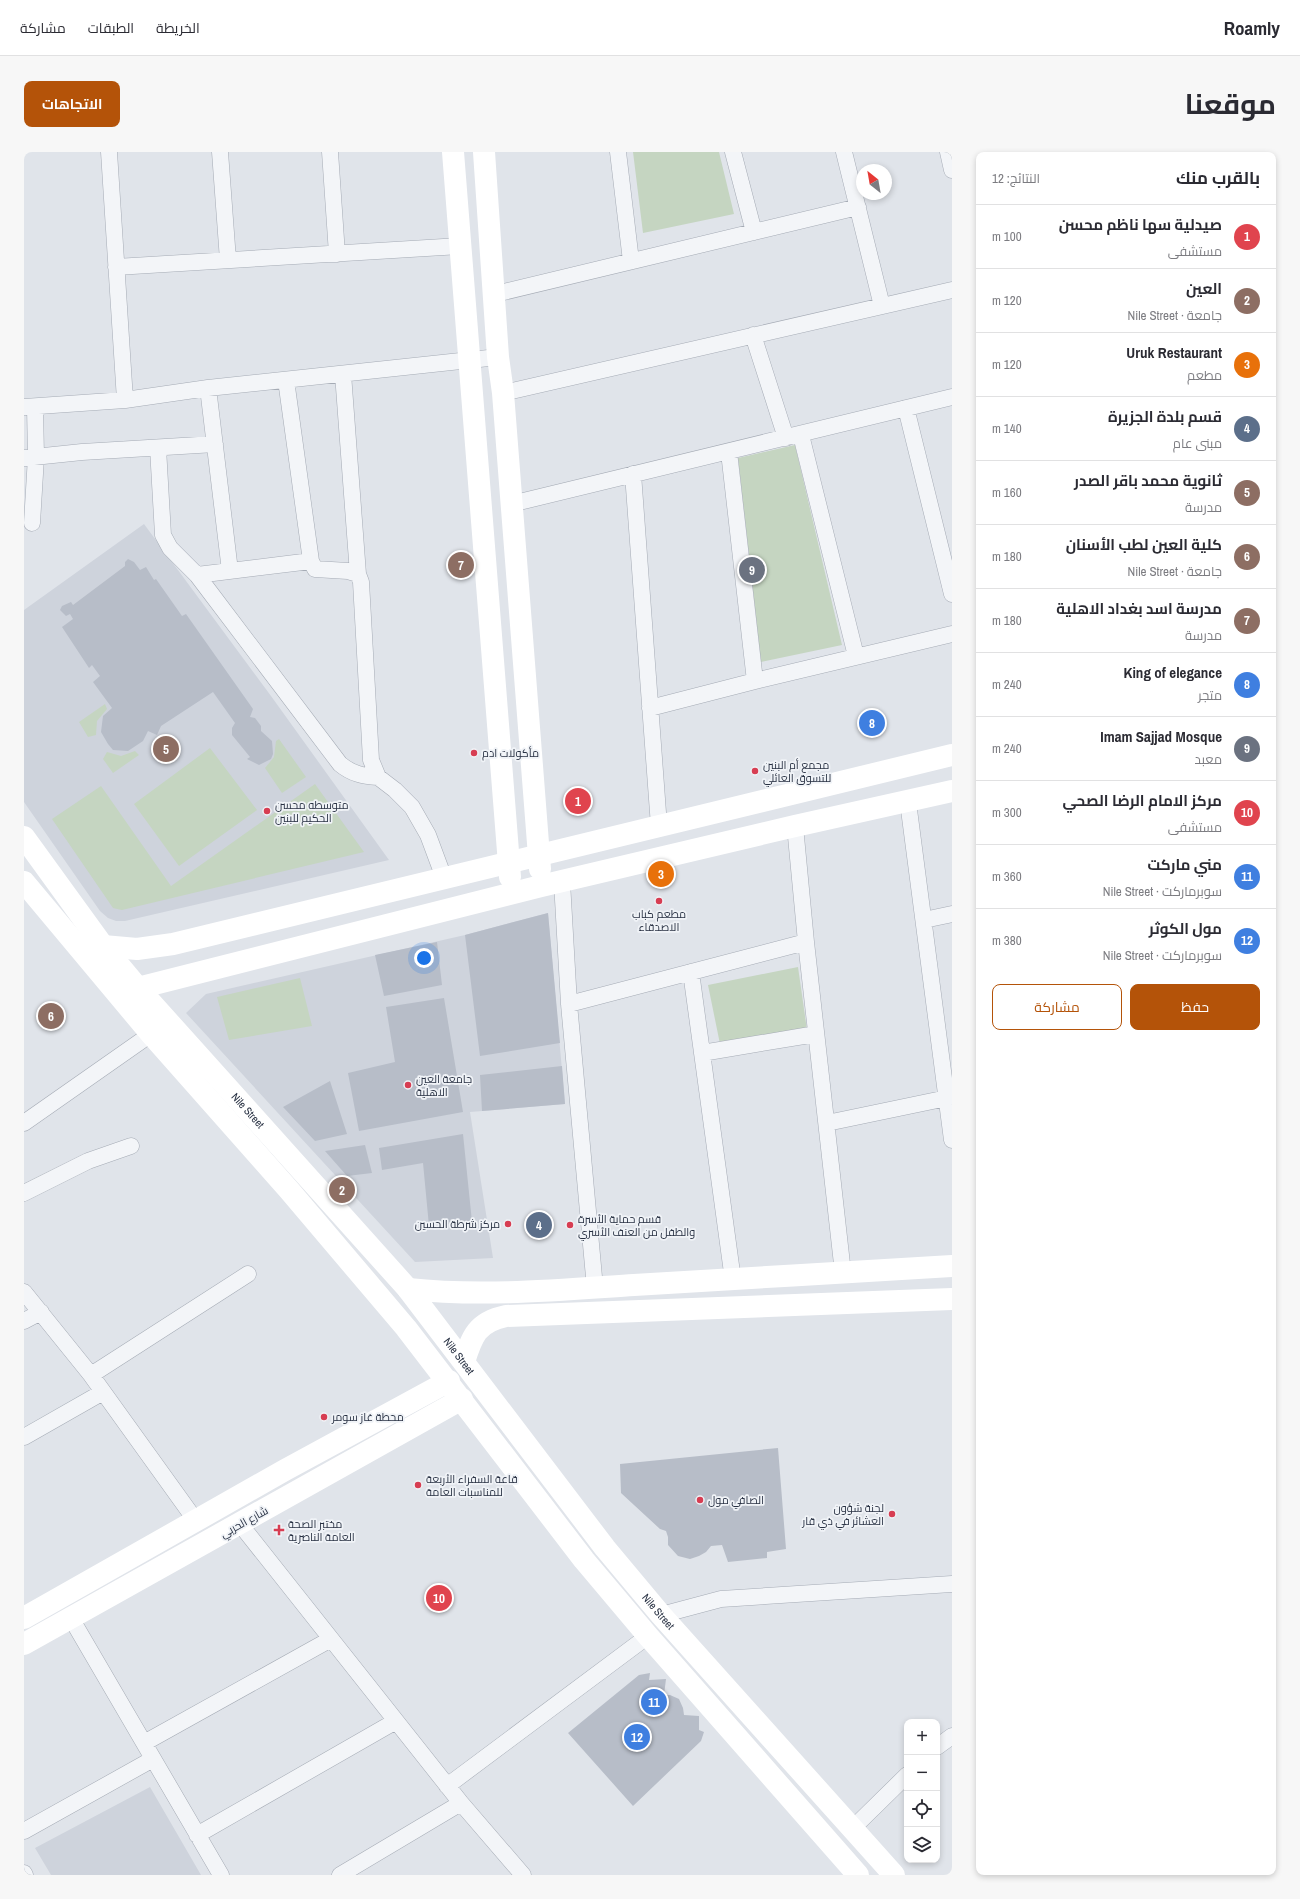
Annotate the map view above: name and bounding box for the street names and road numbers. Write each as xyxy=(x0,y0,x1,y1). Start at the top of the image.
street label: Nile Street xyxy=(229,1090,268,1132)
street label: Nile Street xyxy=(441,1335,478,1378)
street label: شارع الحربي xyxy=(218,1503,271,1543)
street label: Nile Street xyxy=(639,1591,678,1633)

